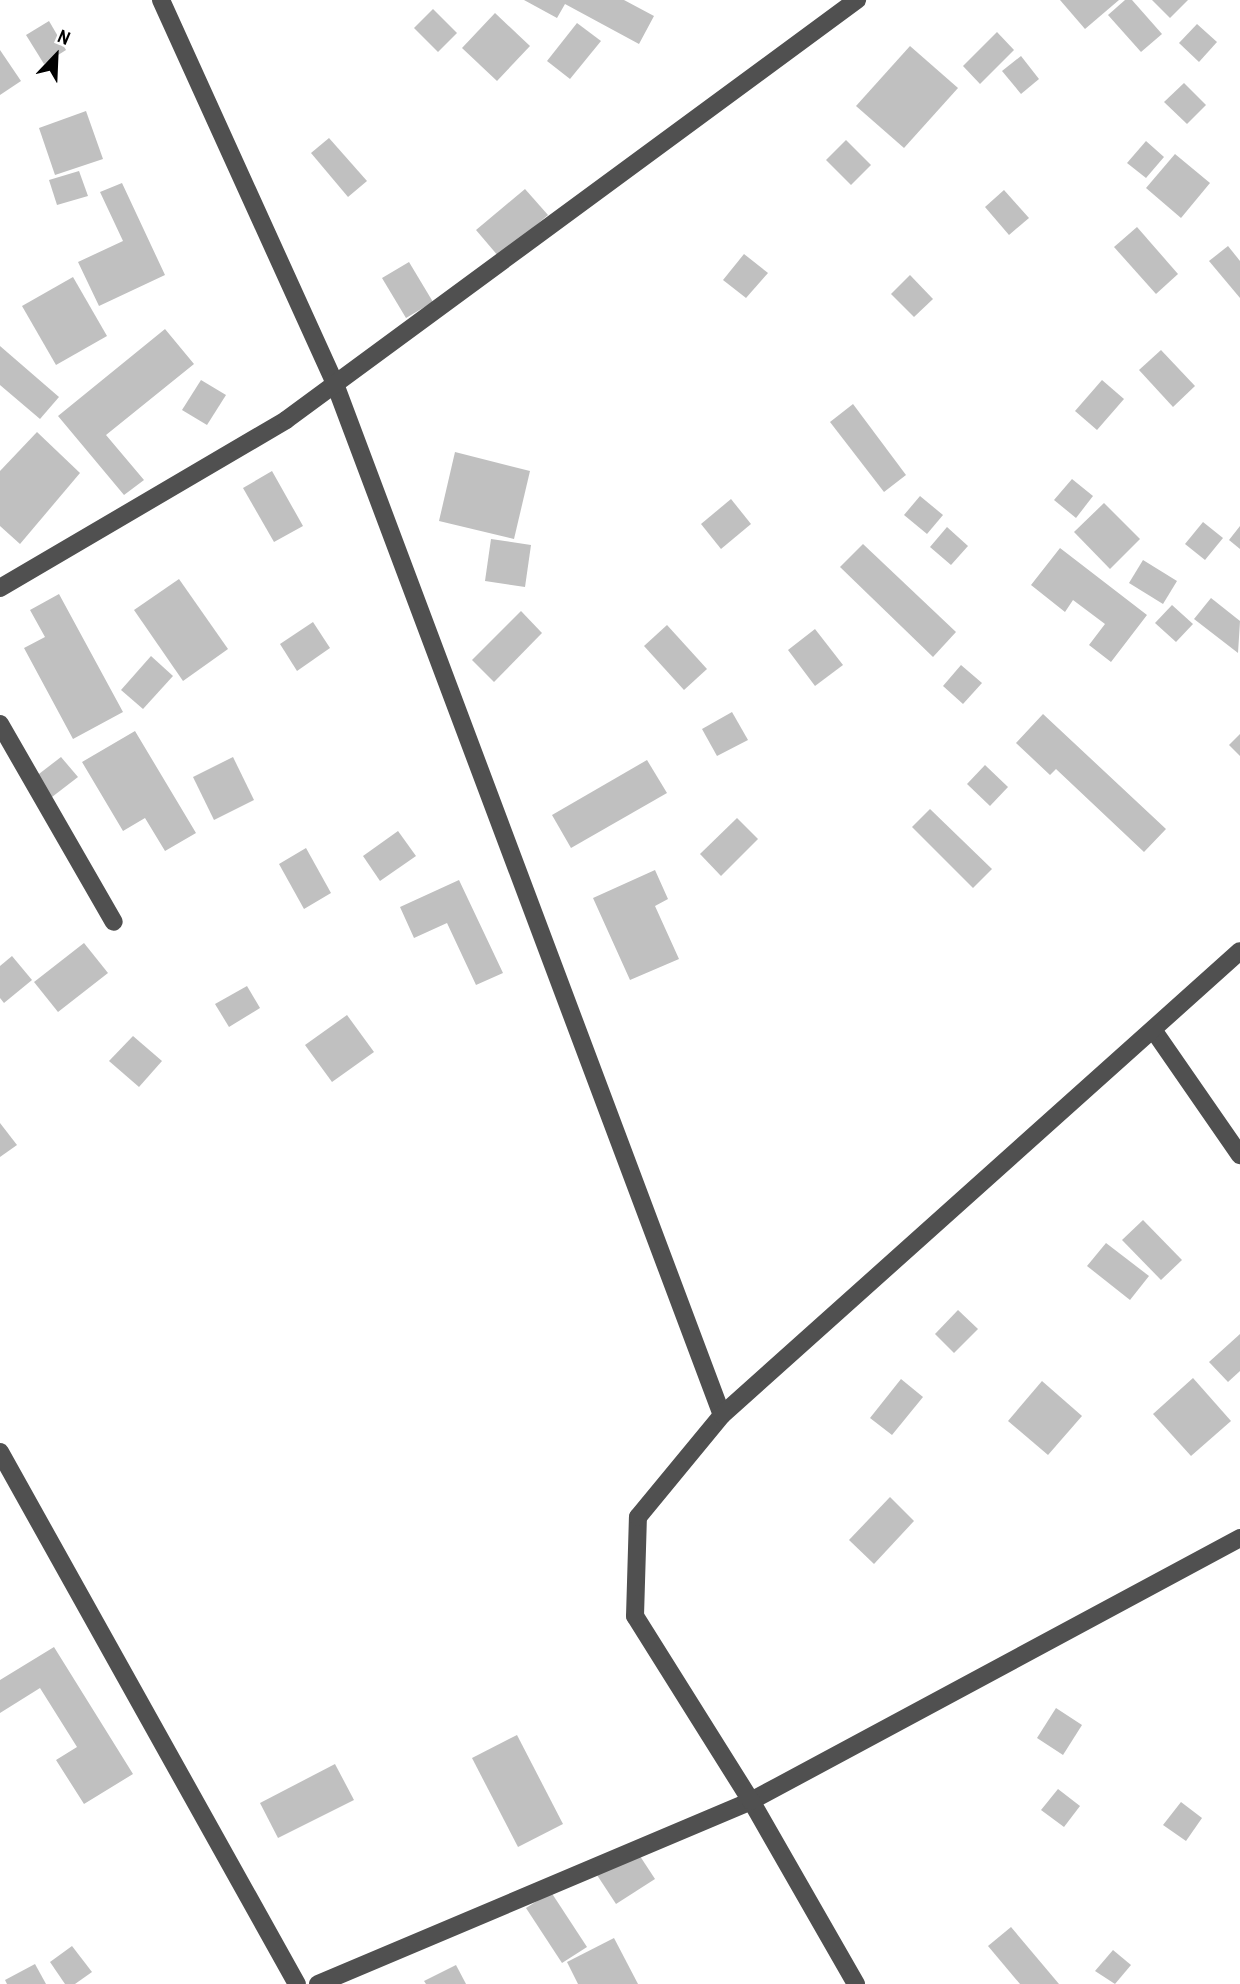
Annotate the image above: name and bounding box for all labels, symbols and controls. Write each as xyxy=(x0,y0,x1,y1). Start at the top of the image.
north arrow xyxy=(21,21,91,91)
text: N xyxy=(54,23,74,51)

